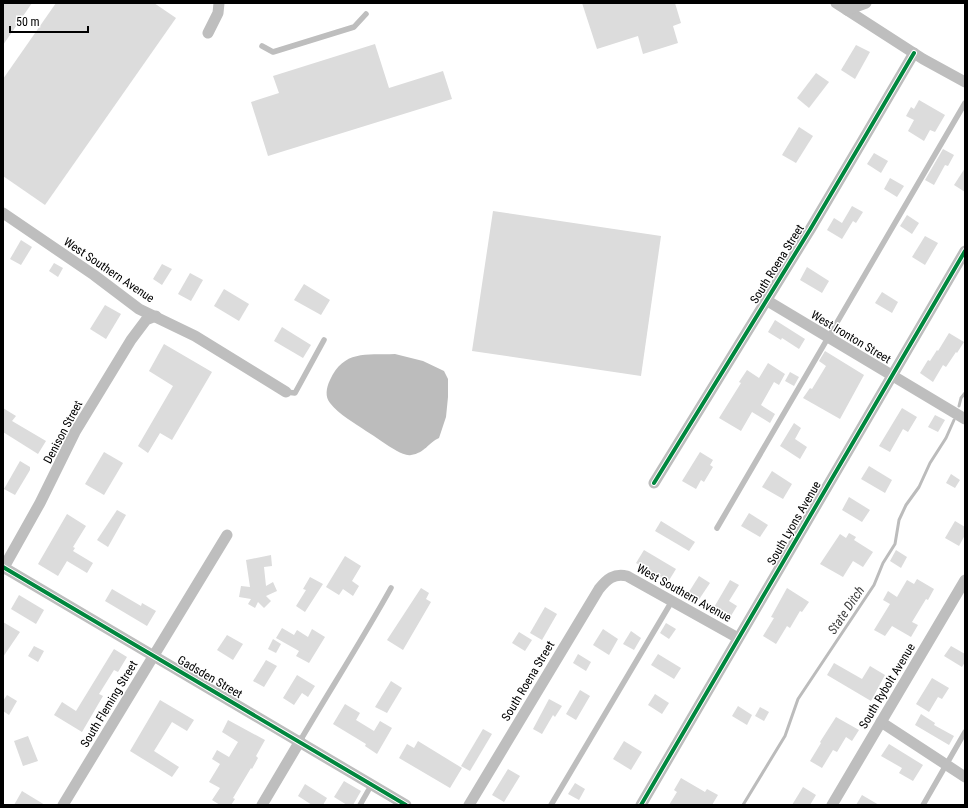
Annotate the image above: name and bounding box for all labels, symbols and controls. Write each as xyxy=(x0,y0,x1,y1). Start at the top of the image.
scale bar xyxy=(10,8,88,34)
text: 50 m xyxy=(16,15,40,29)
street label: South Roena Street xyxy=(747,221,807,306)
street label: West Southern Avenue xyxy=(61,235,157,306)
street label: West Ironton Street xyxy=(808,308,894,367)
street label: Denison Street xyxy=(41,398,86,466)
street label: South Lyons Avenue xyxy=(764,478,824,567)
street label: West Southern Avenue xyxy=(634,561,734,625)
water label: State Ditch xyxy=(825,583,867,637)
street label: South Roena Street xyxy=(499,638,558,723)
street label: South Rybolt Avenue xyxy=(856,640,918,731)
street label: Gadsden Street xyxy=(175,653,245,701)
street label: South Fleming Street xyxy=(78,658,141,750)

